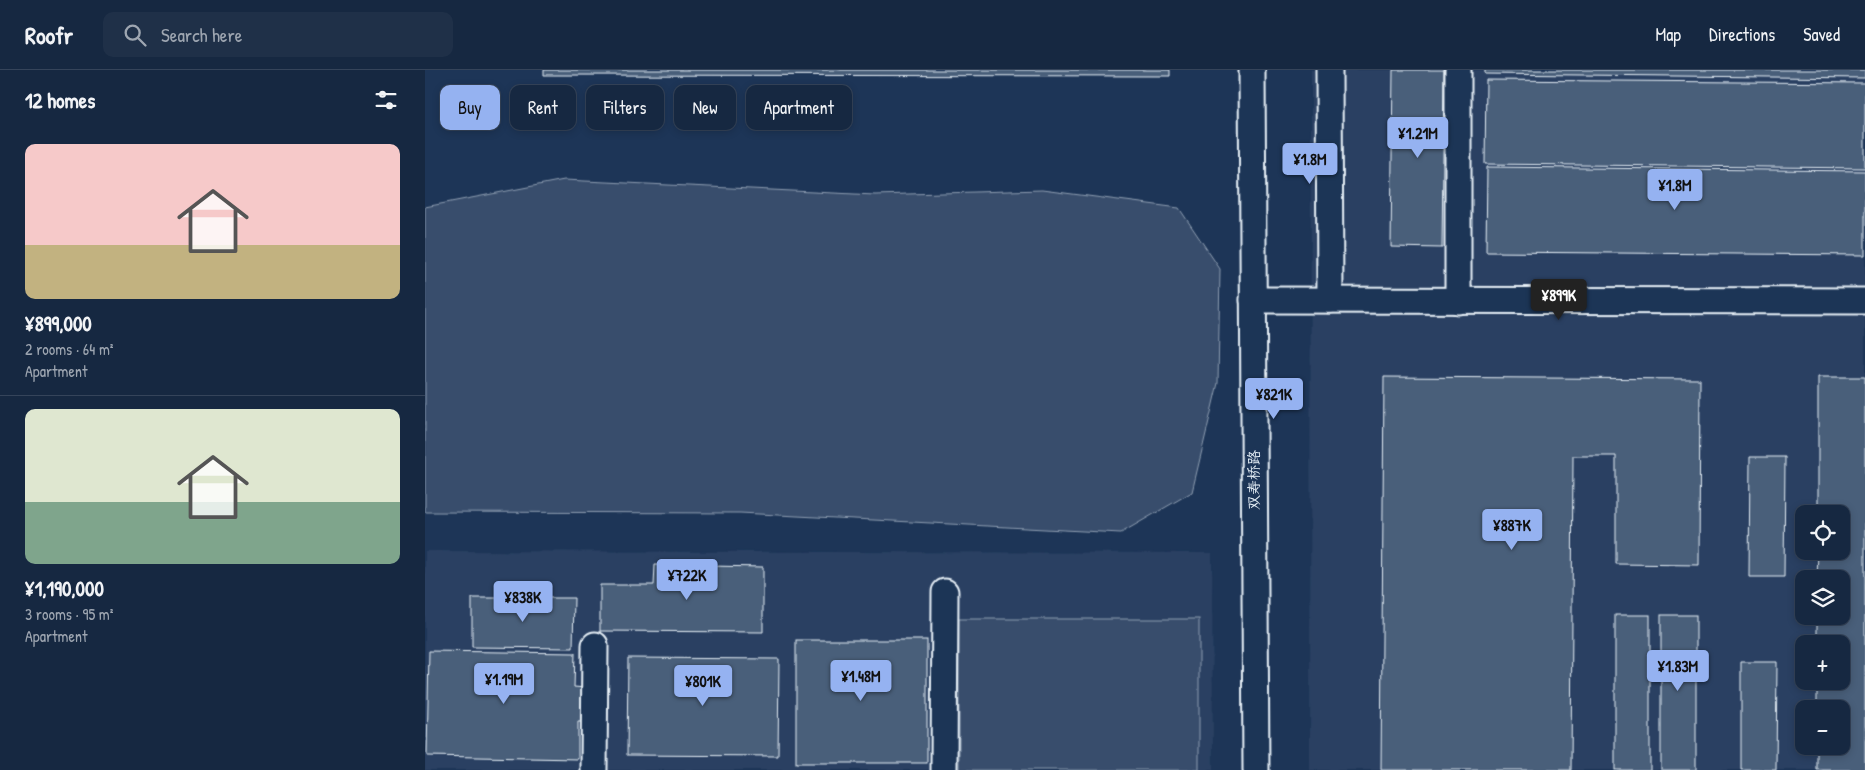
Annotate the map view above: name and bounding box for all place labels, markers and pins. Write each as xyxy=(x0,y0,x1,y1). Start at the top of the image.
pin: ¥1.21M xyxy=(1377,116,1459,159)
pin: ¥1.8M xyxy=(1275,142,1345,185)
pin: ¥1.8M xyxy=(1640,168,1710,211)
pin: ¥899K xyxy=(1524,278,1594,321)
pin: ¥821K xyxy=(1239,378,1309,420)
pin: ¥887K xyxy=(1477,508,1547,551)
pin: ¥722K xyxy=(652,558,722,601)
pin: ¥838K xyxy=(488,580,558,623)
pin: ¥1.83M xyxy=(1637,650,1719,692)
pin: ¥1.48M xyxy=(820,660,902,702)
pin: ¥1.19M xyxy=(463,662,545,705)
pin: ¥801K xyxy=(668,664,738,707)

